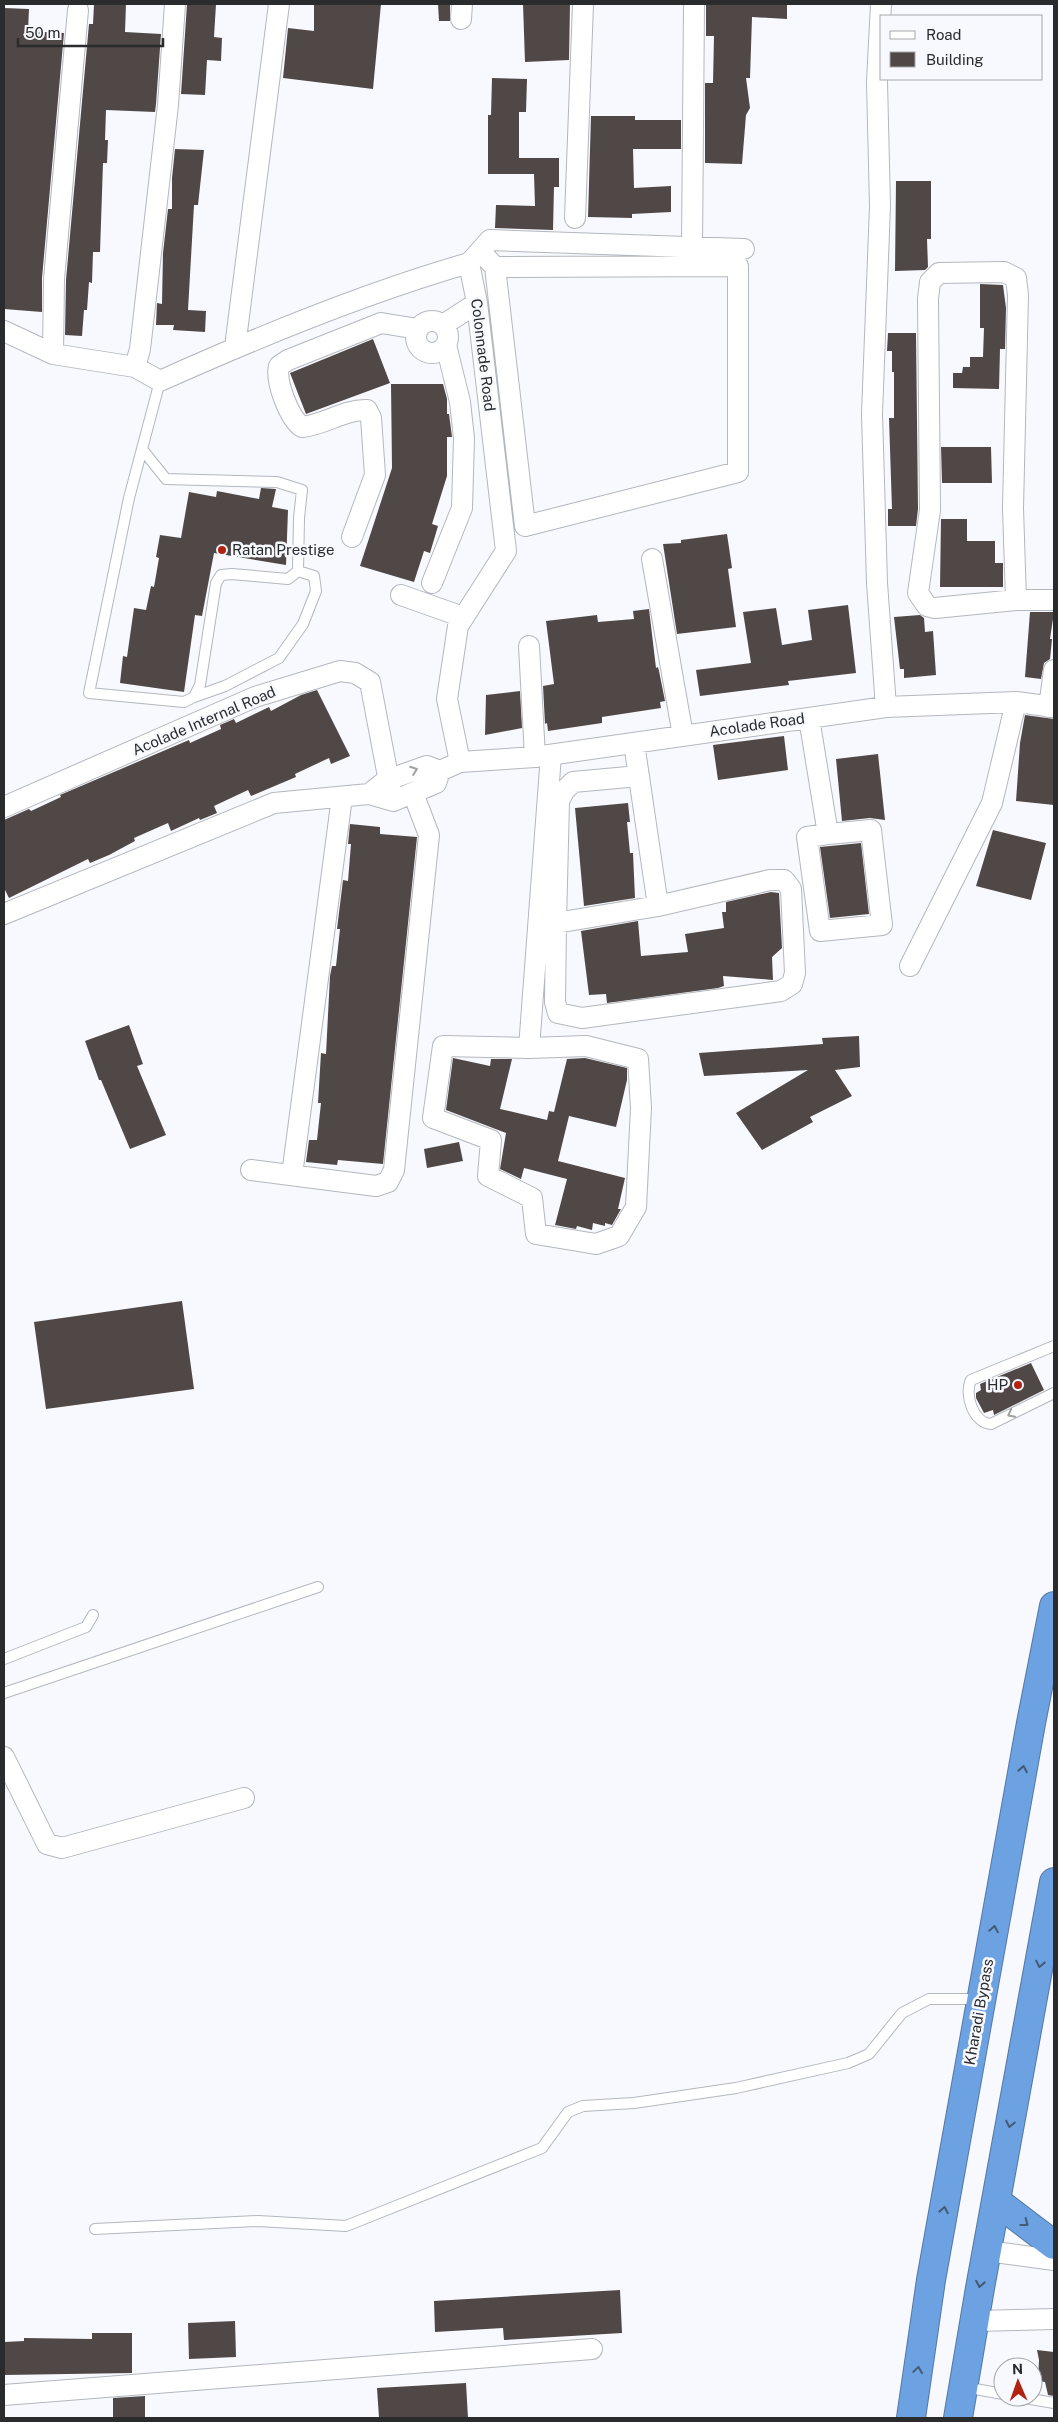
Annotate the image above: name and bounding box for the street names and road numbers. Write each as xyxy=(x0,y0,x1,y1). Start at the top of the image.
street label: Colonnade Road xyxy=(468,298,499,412)
street label: Acolade Internal Road xyxy=(130,683,278,758)
street label: Acolade Road xyxy=(708,709,806,740)
street label: Kharadi Bypass xyxy=(961,1957,996,2066)

